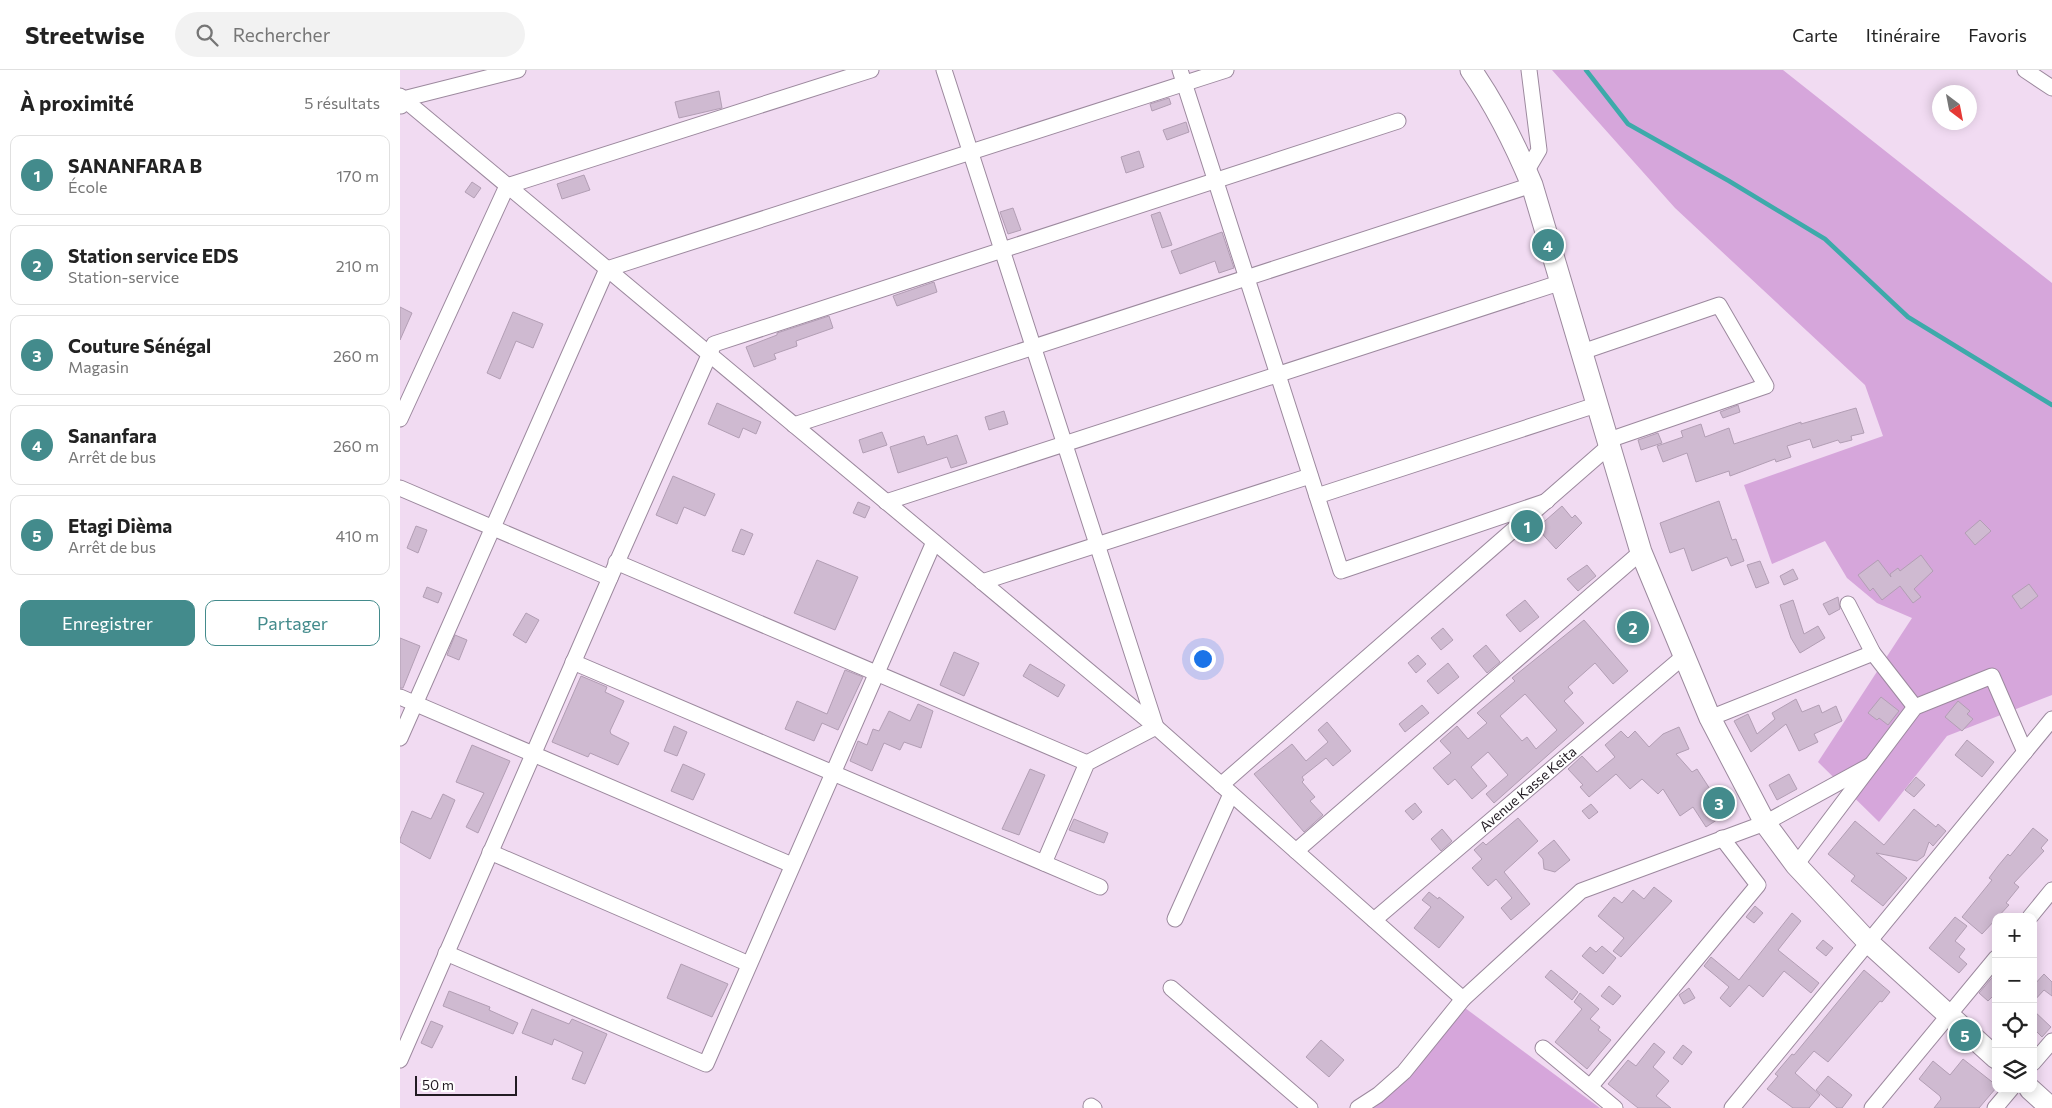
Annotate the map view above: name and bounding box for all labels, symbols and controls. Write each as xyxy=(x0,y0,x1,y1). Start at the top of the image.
search box xyxy=(175,12,525,57)
text: Streetwise xyxy=(25,20,145,49)
icon: search xyxy=(193,21,221,49)
text: Rechercher xyxy=(233,23,330,46)
text: Carte xyxy=(1792,24,1838,46)
text: Itinéraire xyxy=(1866,24,1940,46)
text: Favoris xyxy=(1968,24,2027,46)
north arrow xyxy=(1932,85,1977,130)
text: À proximité xyxy=(20,90,134,115)
text: 5 résultats xyxy=(304,93,380,112)
text: SANANFARA B xyxy=(68,154,202,177)
text: 1 xyxy=(33,166,41,185)
text: 170 m xyxy=(336,166,379,185)
text: École xyxy=(68,177,107,196)
pin: 4 xyxy=(1532,226,1564,264)
text: Station service EDS xyxy=(68,244,238,267)
text: 2 xyxy=(32,256,42,275)
text: 210 m xyxy=(336,256,379,275)
text: Station-service xyxy=(68,267,179,286)
text: Couture Sénégal xyxy=(68,334,211,357)
text: 3 xyxy=(32,346,42,365)
text: 260 m xyxy=(333,346,379,365)
text: Magasin xyxy=(68,357,129,376)
text: Sananfara xyxy=(68,424,157,447)
text: 4 xyxy=(32,436,42,455)
text: 260 m xyxy=(333,436,379,455)
text: Arrêt de bus xyxy=(68,447,156,466)
pin: 1 xyxy=(1511,507,1543,545)
text: Etagi Dièma xyxy=(68,514,172,537)
text: 5 xyxy=(32,526,42,545)
text: 410 m xyxy=(336,526,379,545)
text: Arrêt de bus xyxy=(68,537,156,556)
button: Enregistrer xyxy=(20,600,195,646)
button: Partager xyxy=(205,600,380,646)
pin: 2 xyxy=(1617,608,1649,646)
your location xyxy=(1190,646,1216,672)
street label: Avenue Kasse Keita xyxy=(1476,743,1579,835)
pin: 3 xyxy=(1703,784,1735,822)
map controls xyxy=(1992,913,2037,1093)
button: + xyxy=(1992,913,2037,958)
button: − xyxy=(1992,958,2037,1003)
button: locate xyxy=(1992,1003,2037,1048)
pin: 5 xyxy=(1949,1016,1981,1054)
button: layers xyxy=(1992,1048,2037,1093)
scale bar xyxy=(415,1073,518,1096)
text: 50 m xyxy=(422,1076,454,1093)

